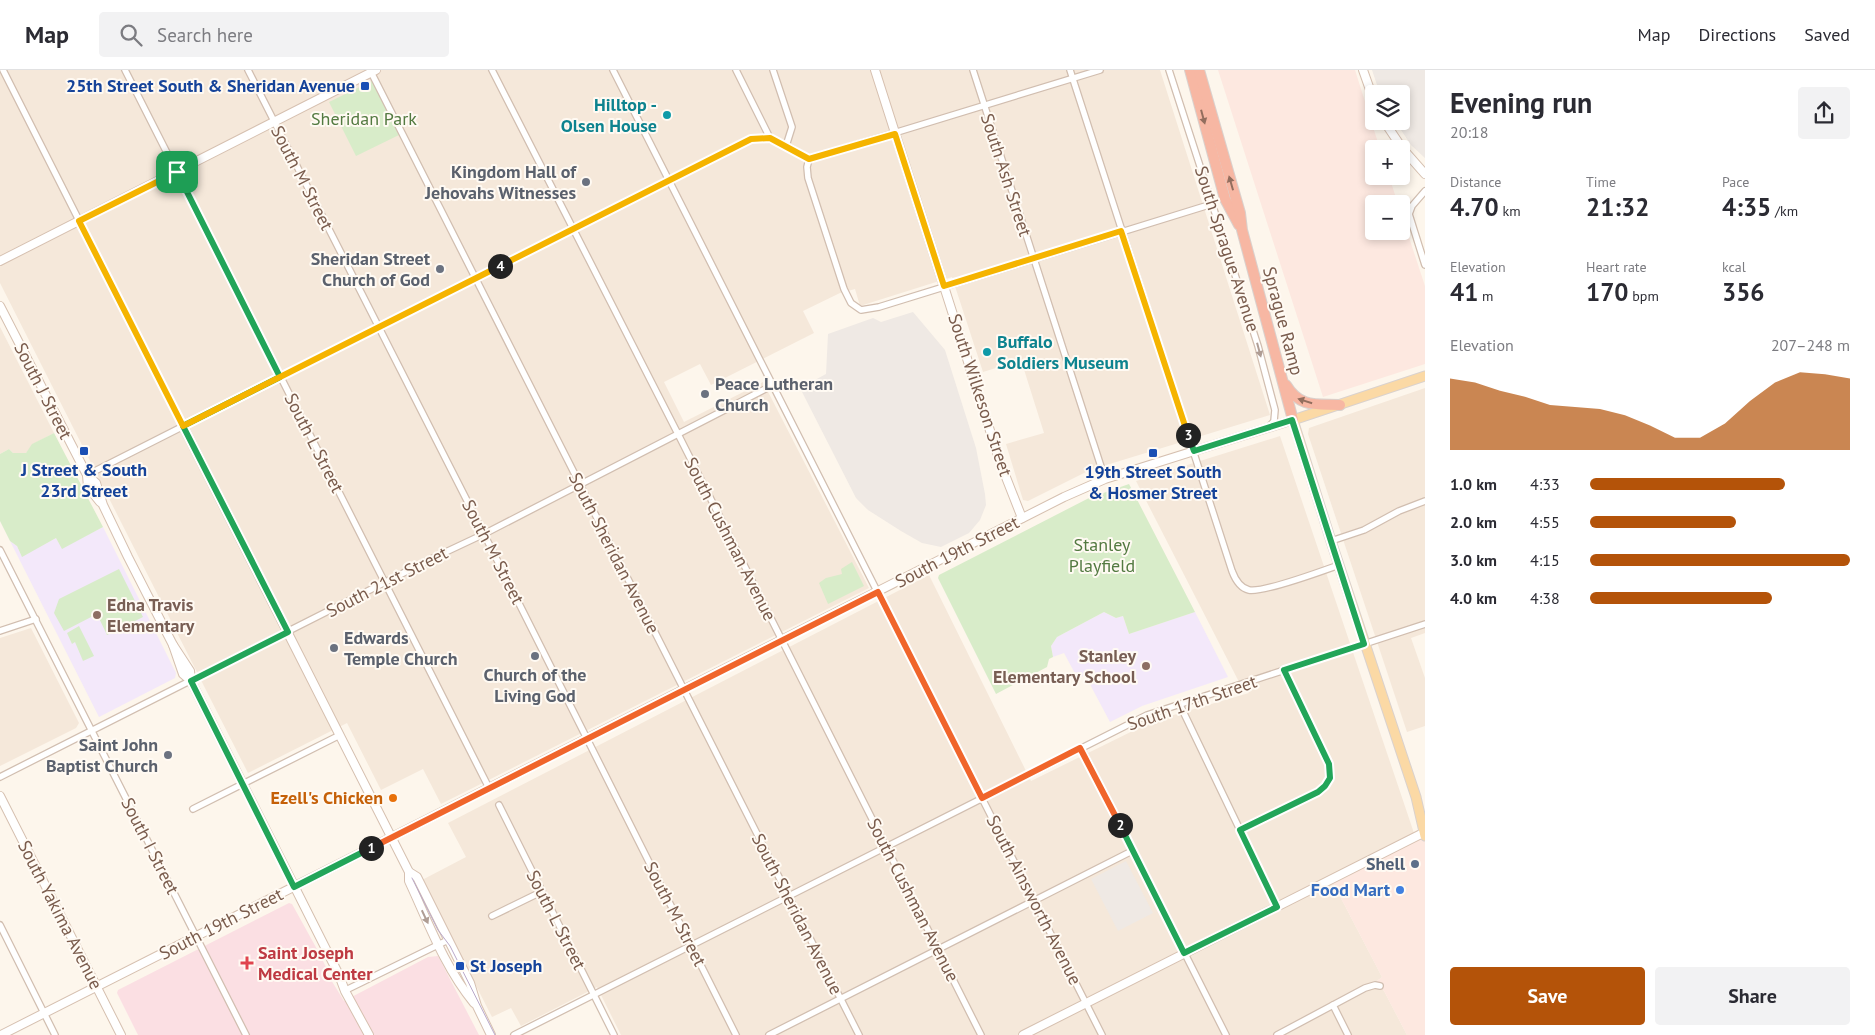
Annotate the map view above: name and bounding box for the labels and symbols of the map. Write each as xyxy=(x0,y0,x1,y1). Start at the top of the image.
place label: 25th Street South & Sheridan Avenue xyxy=(66,74,355,97)
marker: 25th Street South & Sheridan Avenue xyxy=(359,80,371,92)
place label: Hilltop - Olsen House xyxy=(561,93,657,137)
park label: Sheridan Park xyxy=(311,107,417,130)
marker: Hilltop - Olsen House xyxy=(661,109,673,121)
one-way arrow xyxy=(1199,110,1207,125)
street label: South Ash Street xyxy=(976,111,1037,239)
street label: South M Street xyxy=(266,121,339,234)
pin xyxy=(156,151,198,193)
place label: Kingdom Hall of Jehovahs Witnesses xyxy=(424,160,577,204)
street label: South Sprague Avenue xyxy=(1190,163,1265,335)
one-way arrow xyxy=(1227,175,1235,190)
marker: Kingdom Hall of Jehovahs Witnesses xyxy=(580,176,592,188)
place label: Sheridan Street Church of God xyxy=(311,247,431,291)
pin: 4 xyxy=(488,254,512,278)
marker: Sheridan Street Church of God xyxy=(434,263,446,275)
street label: Sprague Ramp xyxy=(1258,264,1309,378)
street label: South Wilkeson Street xyxy=(943,311,1018,479)
place label: Buffalo Soldiers Museum xyxy=(997,330,1129,374)
street label: South J Street xyxy=(9,338,78,443)
one-way arrow xyxy=(1256,342,1264,357)
marker: Buffalo Soldiers Museum xyxy=(981,346,993,358)
place label: Peace Lutheran Church xyxy=(715,372,833,416)
marker: Peace Lutheran Church xyxy=(699,388,711,400)
street label: South L Street xyxy=(279,389,349,497)
one-way arrow xyxy=(1297,397,1312,405)
pin: 3 xyxy=(1176,422,1200,448)
marker: J Street & South 23rd Street xyxy=(78,445,90,457)
marker: 19th Street South & Hosmer Street xyxy=(1147,447,1159,459)
street label: South Cushman Avenue xyxy=(679,453,782,624)
place label: J Street & South 23rd Street xyxy=(20,458,147,502)
place label: 19th Street South & Hosmer Street xyxy=(1084,460,1222,504)
street label: South Sheridan Avenue xyxy=(564,468,665,637)
street label: South M Street xyxy=(457,495,530,608)
street label: South 19th Street xyxy=(891,510,1023,593)
park label: Stanley Playfield xyxy=(1069,533,1135,577)
street label: South 21st Street xyxy=(322,541,452,622)
place label: Edna Travis Elementary xyxy=(107,593,195,637)
marker: Edna Travis Elementary xyxy=(91,609,103,621)
place label: Edwards Temple Church xyxy=(344,626,458,670)
marker: Edwards Temple Church xyxy=(328,642,340,654)
place label: Stanley Elementary School xyxy=(993,644,1137,688)
marker: Church of the Living God xyxy=(529,650,541,662)
marker: Stanley Elementary School xyxy=(1140,660,1152,672)
place label: Church of the Living God xyxy=(483,663,587,707)
street label: South 17th Street xyxy=(1124,670,1260,735)
place label: Saint John Baptist Church xyxy=(46,733,158,777)
marker: Saint John Baptist Church xyxy=(162,749,174,761)
place label: Ezell's Chicken xyxy=(271,786,383,809)
marker: Ezell's Chicken xyxy=(387,792,399,804)
street label: South I Street xyxy=(116,793,185,898)
street label: South Ainsworth Avenue xyxy=(982,811,1087,989)
pin: 2 xyxy=(1108,812,1132,838)
street label: South Cushman Avenue xyxy=(862,814,965,985)
street label: South Sheridan Avenue xyxy=(747,829,848,998)
street label: South Yakima Avenue xyxy=(13,836,108,993)
pin: 1 xyxy=(358,836,384,860)
place label: Shell xyxy=(1366,852,1406,875)
street label: South M Street xyxy=(639,857,712,970)
marker: Shell xyxy=(1409,858,1421,870)
street label: South L Street xyxy=(521,866,591,974)
place label: Food Mart xyxy=(1311,878,1391,901)
street label: South 19th Street xyxy=(155,882,287,965)
marker: Food Mart xyxy=(1394,884,1406,896)
one-way arrow xyxy=(422,910,430,924)
place label: Saint Joseph Medical Center xyxy=(258,941,373,985)
place label: St Joseph xyxy=(470,954,542,977)
marker: Saint Joseph Medical Center xyxy=(240,956,254,970)
marker: St Joseph xyxy=(454,960,466,972)

